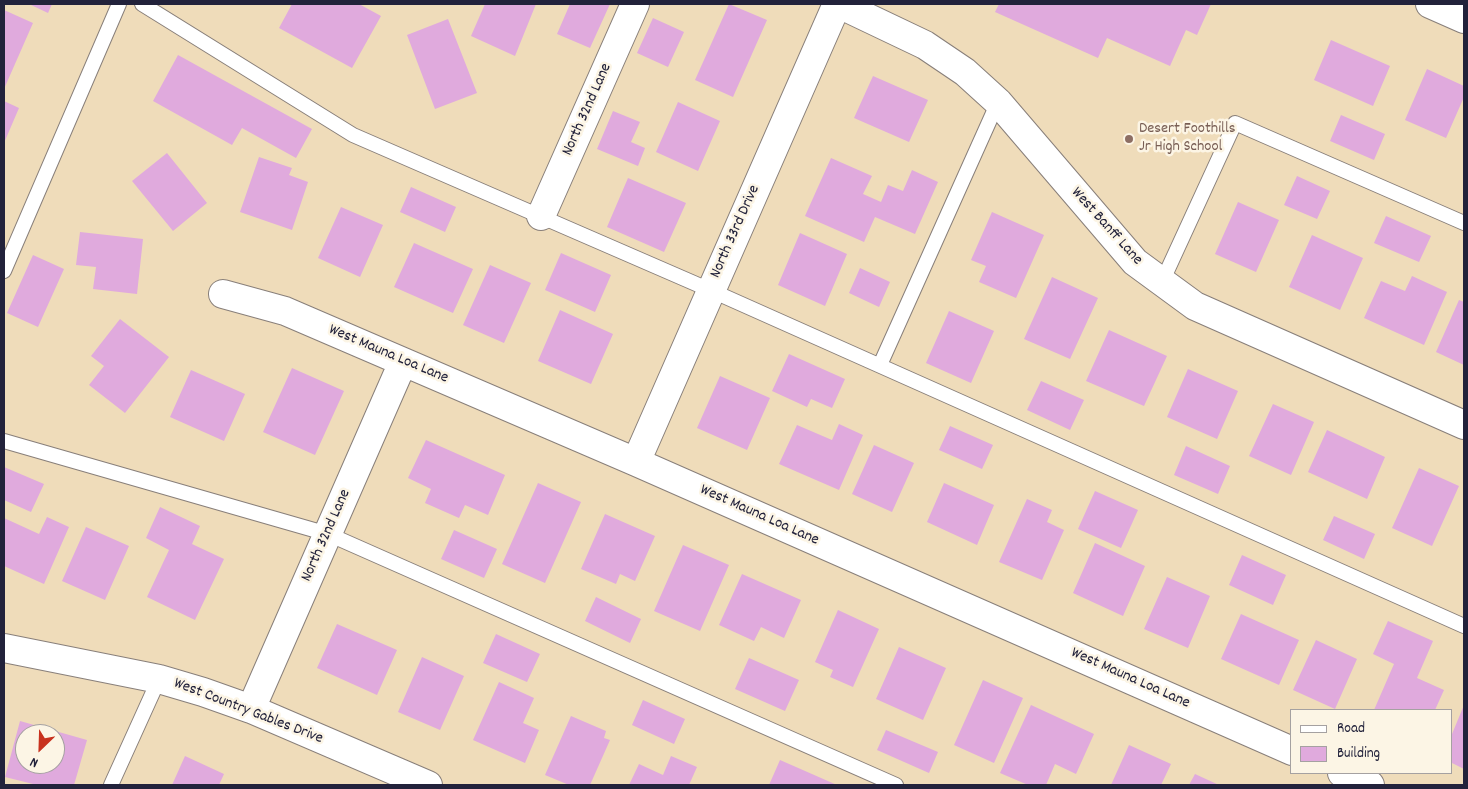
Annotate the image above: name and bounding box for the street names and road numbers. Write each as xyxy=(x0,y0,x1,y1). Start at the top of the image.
street label: North 32nd Lane xyxy=(559,61,617,159)
street label: North 33rd Drive xyxy=(707,182,765,282)
street label: West Banff Lane xyxy=(1066,184,1146,270)
street label: West Mauna Loa Lane xyxy=(325,321,451,389)
street label: West Mauna Loa Lane xyxy=(697,481,821,551)
street label: North 32nd Lane xyxy=(298,487,356,585)
street label: West Mauna Loa Lane xyxy=(1068,644,1192,714)
street label: West Country Gables Drive xyxy=(171,675,325,749)

